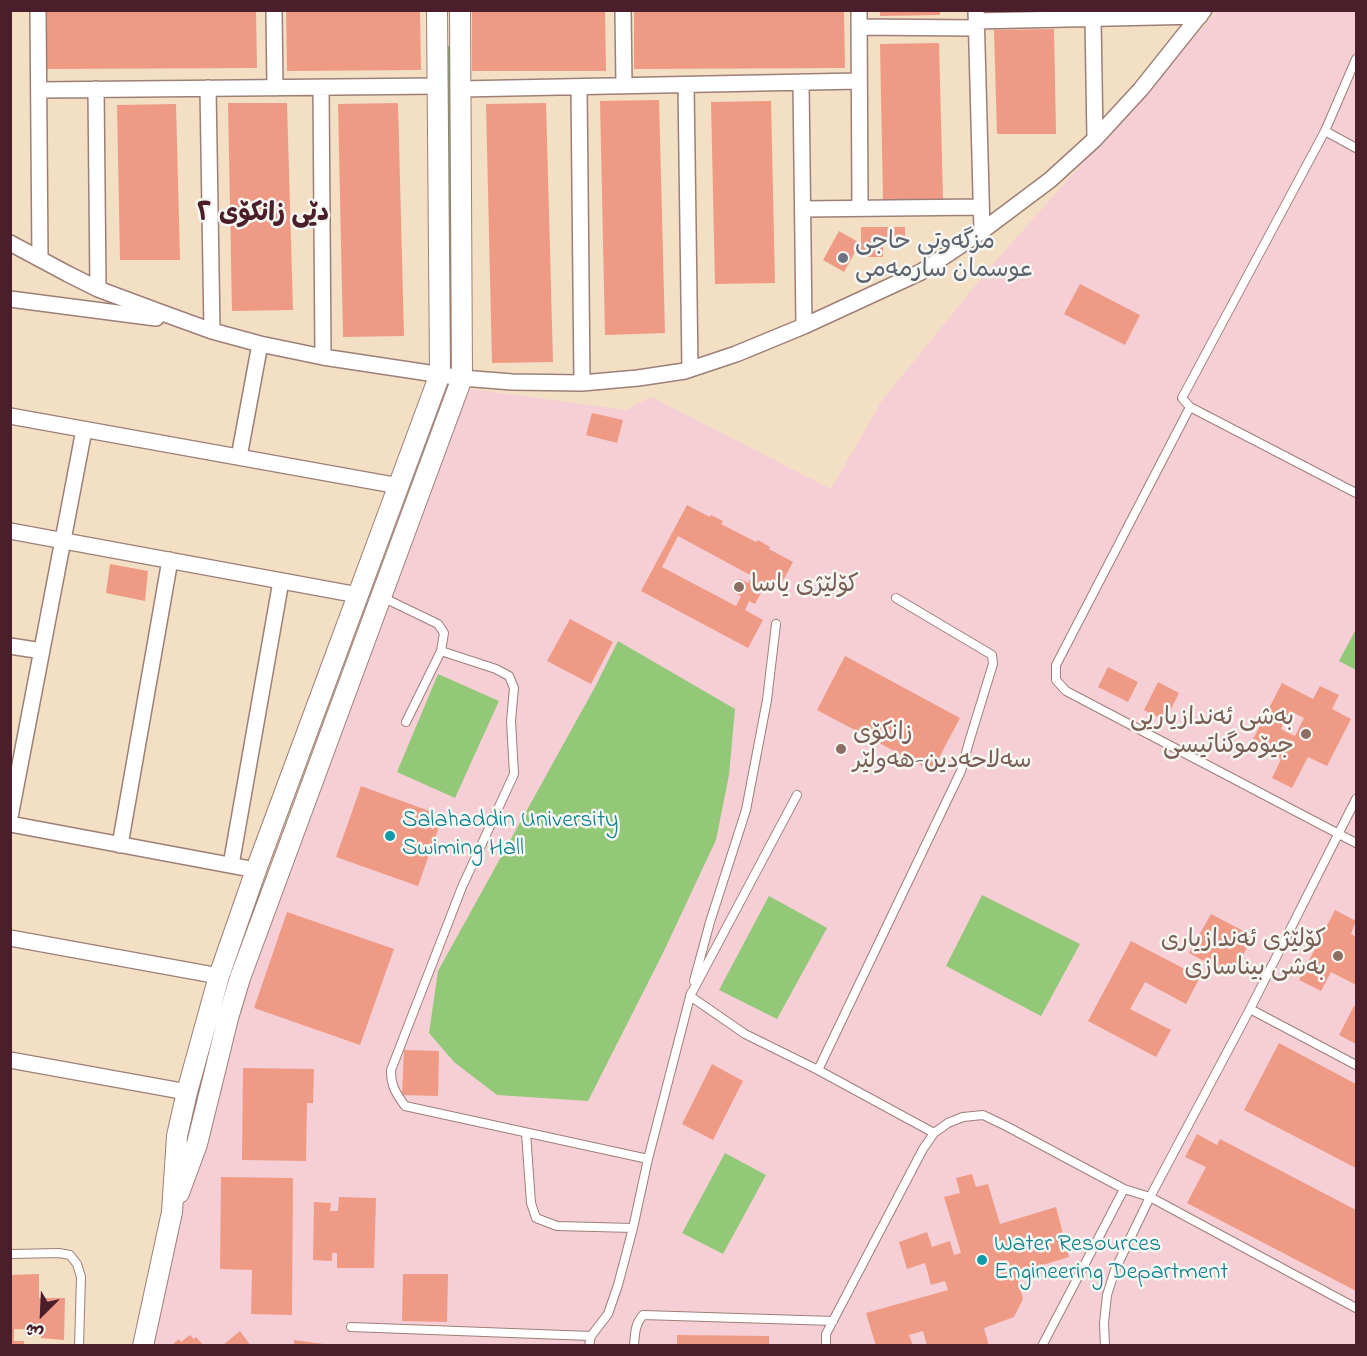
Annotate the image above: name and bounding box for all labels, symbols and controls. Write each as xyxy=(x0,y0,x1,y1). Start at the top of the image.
district label: دێی زانکۆی ٢ xyxy=(197,200,329,232)
place label: مزگەوتی حاجی عوسمان سارمەمی xyxy=(855,230,1034,286)
marker: مزگەوتی حاجی عوسمان سارمەمی xyxy=(836,251,850,265)
place label: کۆلێژی یاسا xyxy=(751,573,859,601)
marker: کۆلێژی یاسا xyxy=(732,580,746,594)
place label: بەشی ئەندازیاریی جیۆموگناتیسی xyxy=(1130,706,1294,762)
place label: زانکۆی سەلاحەدین-هەولێر xyxy=(853,721,1032,777)
marker: بەشی ئەندازیاریی جیۆموگناتیسی xyxy=(1299,727,1313,741)
marker: زانکۆی سەلاحەدین-هەولێر xyxy=(834,742,848,756)
place label: Salahaddin University Swiming Hall xyxy=(402,808,618,864)
marker: Salahaddin University Swiming Hall xyxy=(383,829,397,843)
place label: کۆلێژی ئەندازیاری بەشی بیناسازی xyxy=(1161,928,1326,984)
marker: کۆلێژی ئەندازیاری بەشی بیناسازی xyxy=(1331,949,1345,963)
place label: Water Resources Engineering Department xyxy=(994,1232,1228,1288)
marker: Water Resources Engineering Department xyxy=(975,1253,989,1267)
north arrow xyxy=(12,1284,72,1344)
text: ش xyxy=(22,1316,48,1345)

